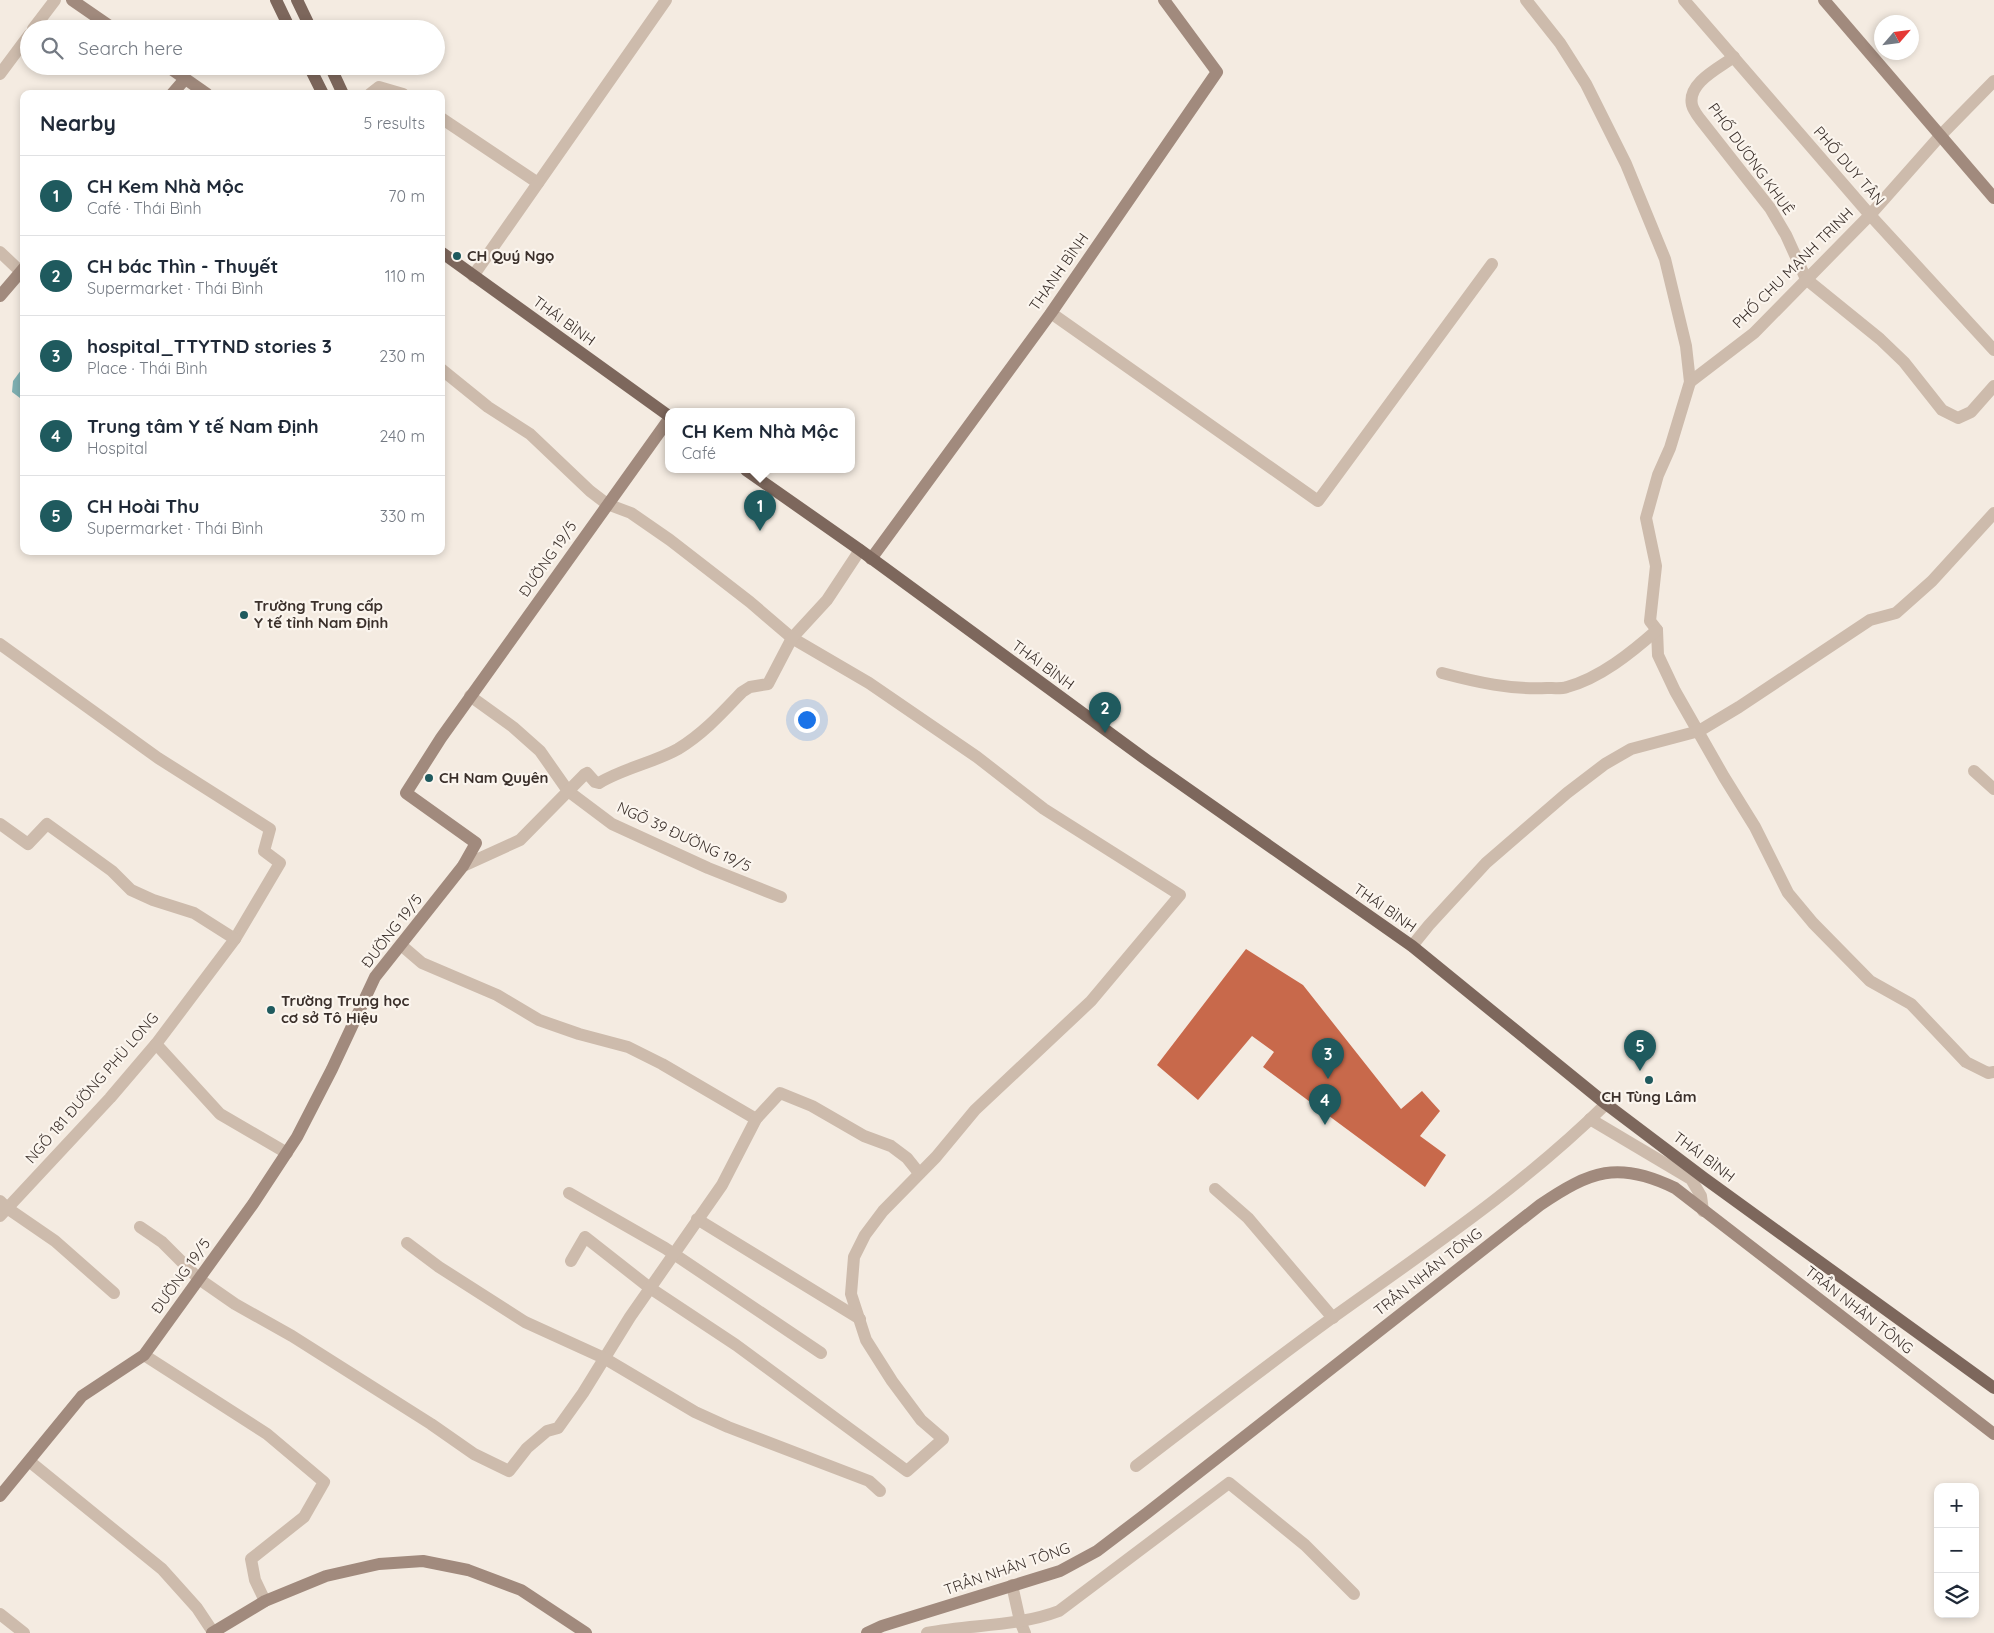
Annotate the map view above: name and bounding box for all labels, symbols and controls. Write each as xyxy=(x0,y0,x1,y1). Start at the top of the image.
north arrow xyxy=(1874,15,1919,60)
search box xyxy=(20,20,445,75)
icon: search xyxy=(38,34,66,62)
text: Search here xyxy=(78,36,183,60)
street label: PHỐ DƯƠNG KHUÊ xyxy=(1704,99,1798,218)
text: Nearby xyxy=(40,110,116,136)
text: 5 results xyxy=(364,113,425,133)
street label: PHỐ DUY TÂN xyxy=(1810,122,1889,209)
text: CH Kem Nhà Mộc xyxy=(87,174,244,198)
text: 1 xyxy=(53,186,59,206)
text: 70 m xyxy=(388,186,425,206)
text: Café · Thái Bình xyxy=(87,198,202,218)
street label: PHỐ CHU MẠNH TRINH xyxy=(1728,203,1857,332)
street label: THANH BÌNH xyxy=(1025,229,1092,314)
place label: CH Quý Ngọ xyxy=(467,246,554,265)
marker: CH Quý Ngọ xyxy=(451,250,463,262)
text: CH bác Thìn - Thuyết xyxy=(87,254,278,278)
text: 2 xyxy=(51,266,61,286)
text: 110 m xyxy=(385,266,425,286)
text: Supermarket · Thái Bình xyxy=(87,278,263,298)
street label: THÁI BÌNH xyxy=(529,292,599,350)
text: hospital_TTYTND stories 3 xyxy=(87,334,332,358)
text: 3 xyxy=(52,346,60,366)
text: 230 m xyxy=(379,346,425,366)
text: Place · Thái Bình xyxy=(87,358,208,378)
popup xyxy=(665,408,855,473)
text: Trung tâm Y tế Nam Định xyxy=(87,414,319,438)
text: CH Kem Nhà Mộc xyxy=(682,419,838,443)
text: 4 xyxy=(51,426,61,446)
text: 240 m xyxy=(379,426,425,446)
text: Hospital xyxy=(87,438,148,458)
text: Café xyxy=(682,443,716,463)
pin: 1 xyxy=(744,490,776,531)
text: CH Hoài Thu xyxy=(87,494,199,518)
text: 5 xyxy=(51,506,61,526)
text: 330 m xyxy=(380,506,425,526)
street label: ĐƯỜNG 19/5 xyxy=(514,517,581,600)
text: Supermarket · Thái Bình xyxy=(87,518,263,538)
place label: Trường Trung cấp Y tế tỉnh Nam Định xyxy=(254,596,388,632)
marker: Trường Trung cấp Y tế tỉnh Nam Định xyxy=(238,609,250,621)
street label: THÁI BÌNH xyxy=(1008,636,1078,694)
pin: 2 xyxy=(1089,692,1121,733)
your location xyxy=(794,707,820,733)
place label: CH Nam Quyên xyxy=(439,768,549,787)
marker: CH Nam Quyên xyxy=(423,772,435,784)
street label: NGÕ 39 ĐƯỜNG 19/5 xyxy=(614,797,754,876)
street label: THÁI BÌNH xyxy=(1350,879,1420,936)
street label: ĐƯỜNG 19/5 xyxy=(357,890,426,971)
place label: Trường Trung học cơ sở Tô Hiệu xyxy=(281,991,410,1027)
marker: Trường Trung học cơ sở Tô Hiệu xyxy=(265,1004,277,1016)
street label: NGÕ 181 ĐƯỜNG PHÙ LONG xyxy=(21,1008,162,1167)
pin: 5 xyxy=(1624,1030,1656,1071)
pin: 3 xyxy=(1312,1038,1344,1079)
marker: CH Tùng Lâm xyxy=(1643,1074,1655,1086)
pin: 4 xyxy=(1309,1084,1341,1125)
place label: CH Tùng Lâm xyxy=(1601,1087,1697,1106)
street label: THÁI BÌNH xyxy=(1670,1127,1739,1186)
street label: TRẦN NHÂN TÔNG xyxy=(1370,1223,1486,1320)
street label: ĐƯỜNG 19/5 xyxy=(147,1234,214,1317)
street label: TRẦN NHÂN TÔNG xyxy=(1801,1261,1917,1358)
map controls xyxy=(1934,1483,1979,1618)
button: + xyxy=(1934,1483,1979,1528)
button: − xyxy=(1934,1528,1979,1573)
street label: TRẦN NHÂN TÔNG xyxy=(941,1538,1072,1599)
button: layers xyxy=(1934,1573,1979,1618)

